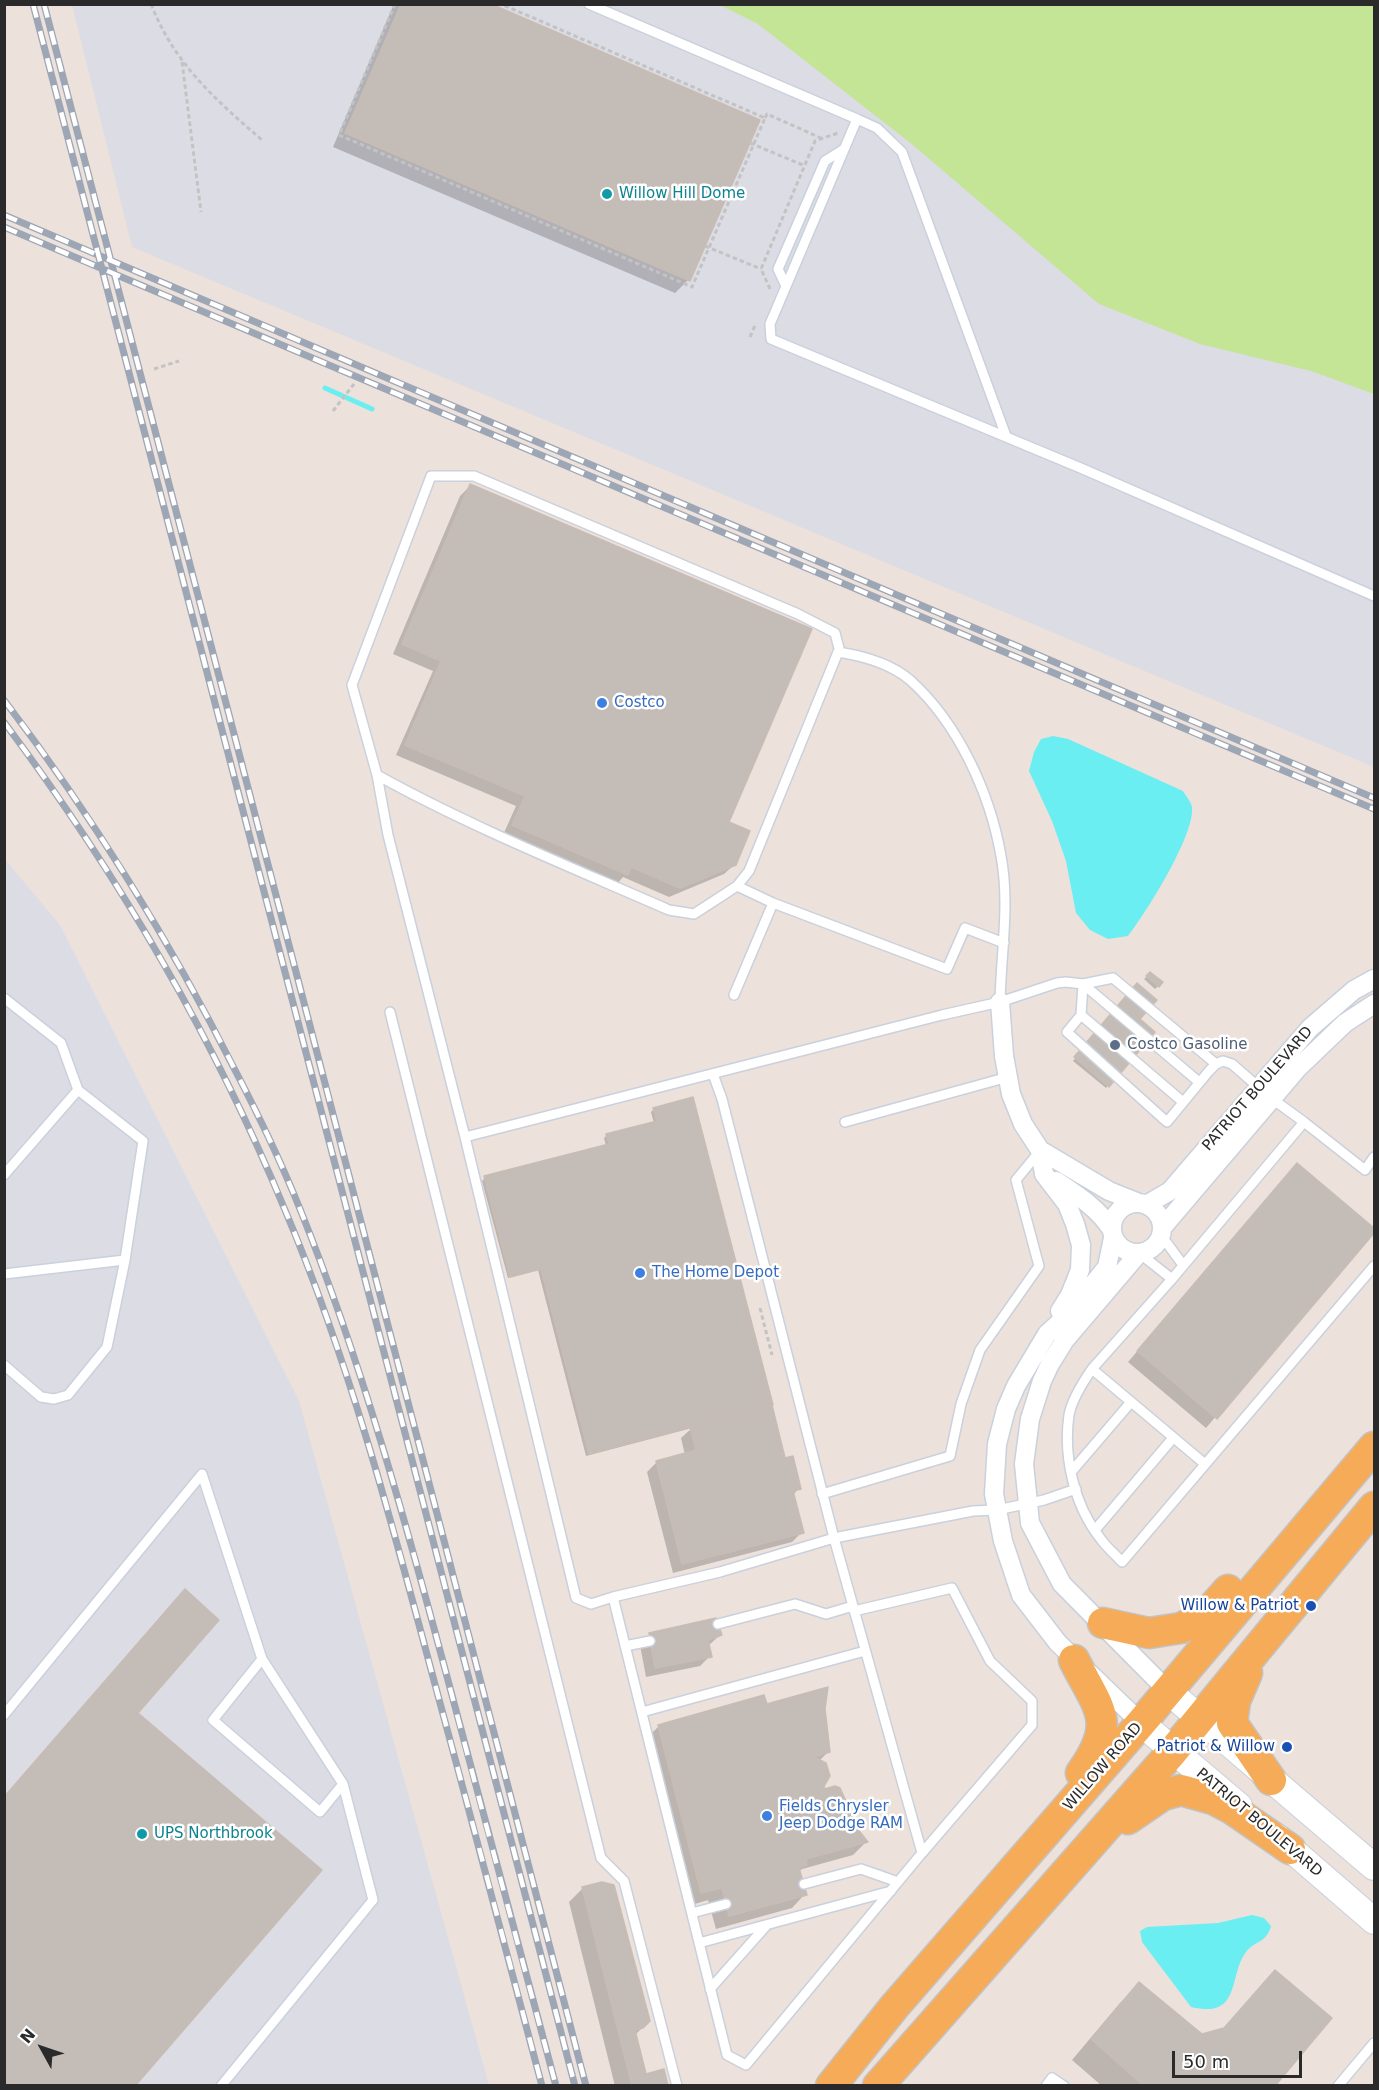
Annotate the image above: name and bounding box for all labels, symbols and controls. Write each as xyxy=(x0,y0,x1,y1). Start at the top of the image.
place label: Willow Hill Dome xyxy=(619,185,745,203)
marker: Willow Hill Dome xyxy=(600,187,614,201)
place label: Costco xyxy=(614,694,665,712)
marker: Costco xyxy=(595,696,609,710)
street label: PATRIOT BOULEVARD xyxy=(1199,1023,1317,1155)
place label: Costco Gasoline xyxy=(1127,1036,1247,1054)
marker: Costco Gasoline xyxy=(1108,1038,1122,1052)
place label: The Home Depot xyxy=(652,1264,779,1282)
marker: The Home Depot xyxy=(633,1266,647,1280)
place label: Willow & Patriot xyxy=(1180,1597,1299,1615)
marker: Willow & Patriot xyxy=(1304,1599,1318,1613)
street label: WILLOW ROAD xyxy=(1060,1719,1146,1815)
place label: Patriot & Willow xyxy=(1156,1738,1275,1756)
marker: Patriot & Willow xyxy=(1280,1740,1294,1754)
street label: PATRIOT BOULEVARD xyxy=(1192,1765,1326,1881)
place label: Fields Chrysler Jeep Dodge RAM xyxy=(779,1798,903,1833)
marker: Fields Chrysler Jeep Dodge RAM xyxy=(760,1809,774,1823)
place label: UPS Northbrook xyxy=(154,1825,273,1843)
marker: UPS Northbrook xyxy=(135,1827,149,1841)
north arrow xyxy=(12,2018,72,2078)
text: N xyxy=(16,2025,39,2047)
scale bar xyxy=(1175,2039,1306,2077)
text: 50 m xyxy=(1183,2051,1229,2072)

